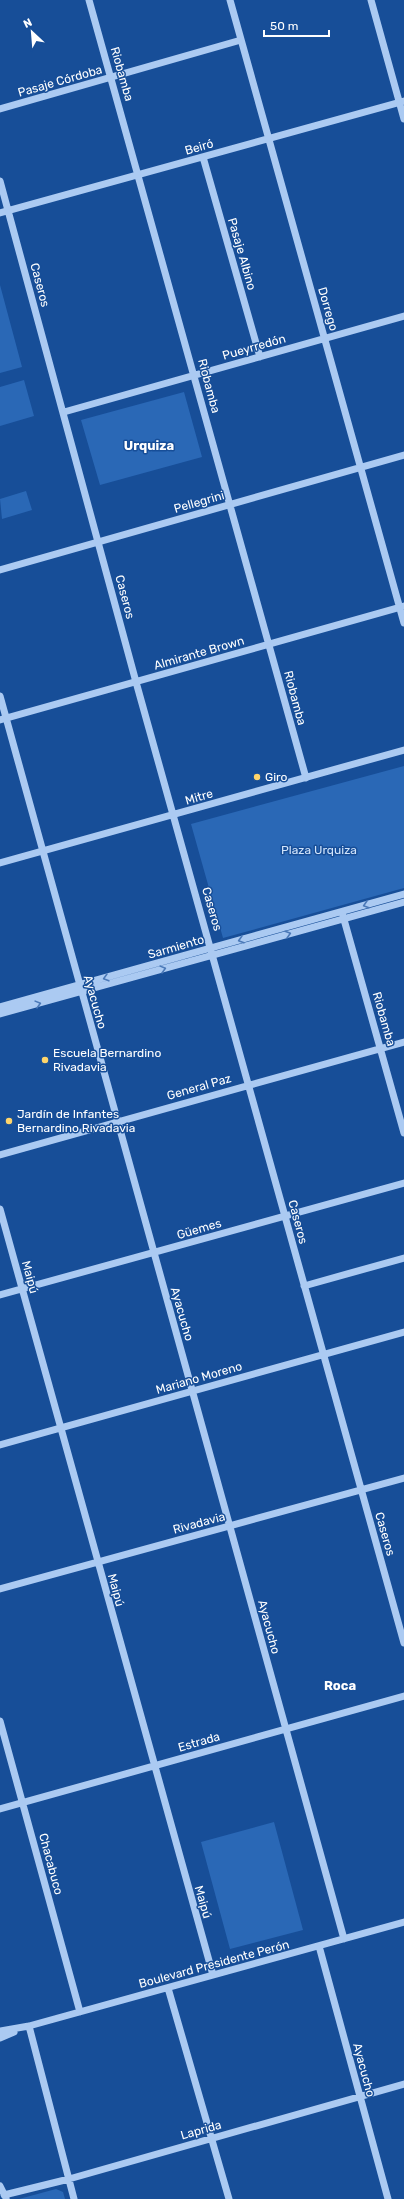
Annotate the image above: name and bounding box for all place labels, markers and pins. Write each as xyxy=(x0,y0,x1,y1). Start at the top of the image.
place label: Giro xyxy=(265,770,288,784)
marker: Giro xyxy=(252,772,262,782)
place label: Escuela Bernardino Rivadavia xyxy=(53,1046,161,1074)
marker: Escuela Bernardino Rivadavia xyxy=(40,1055,50,1065)
place label: Jardín de Infantes Bernardino Rivadavia xyxy=(17,1107,135,1135)
marker: Jardín de Infantes Bernardino Rivadavia xyxy=(4,1116,14,1126)

